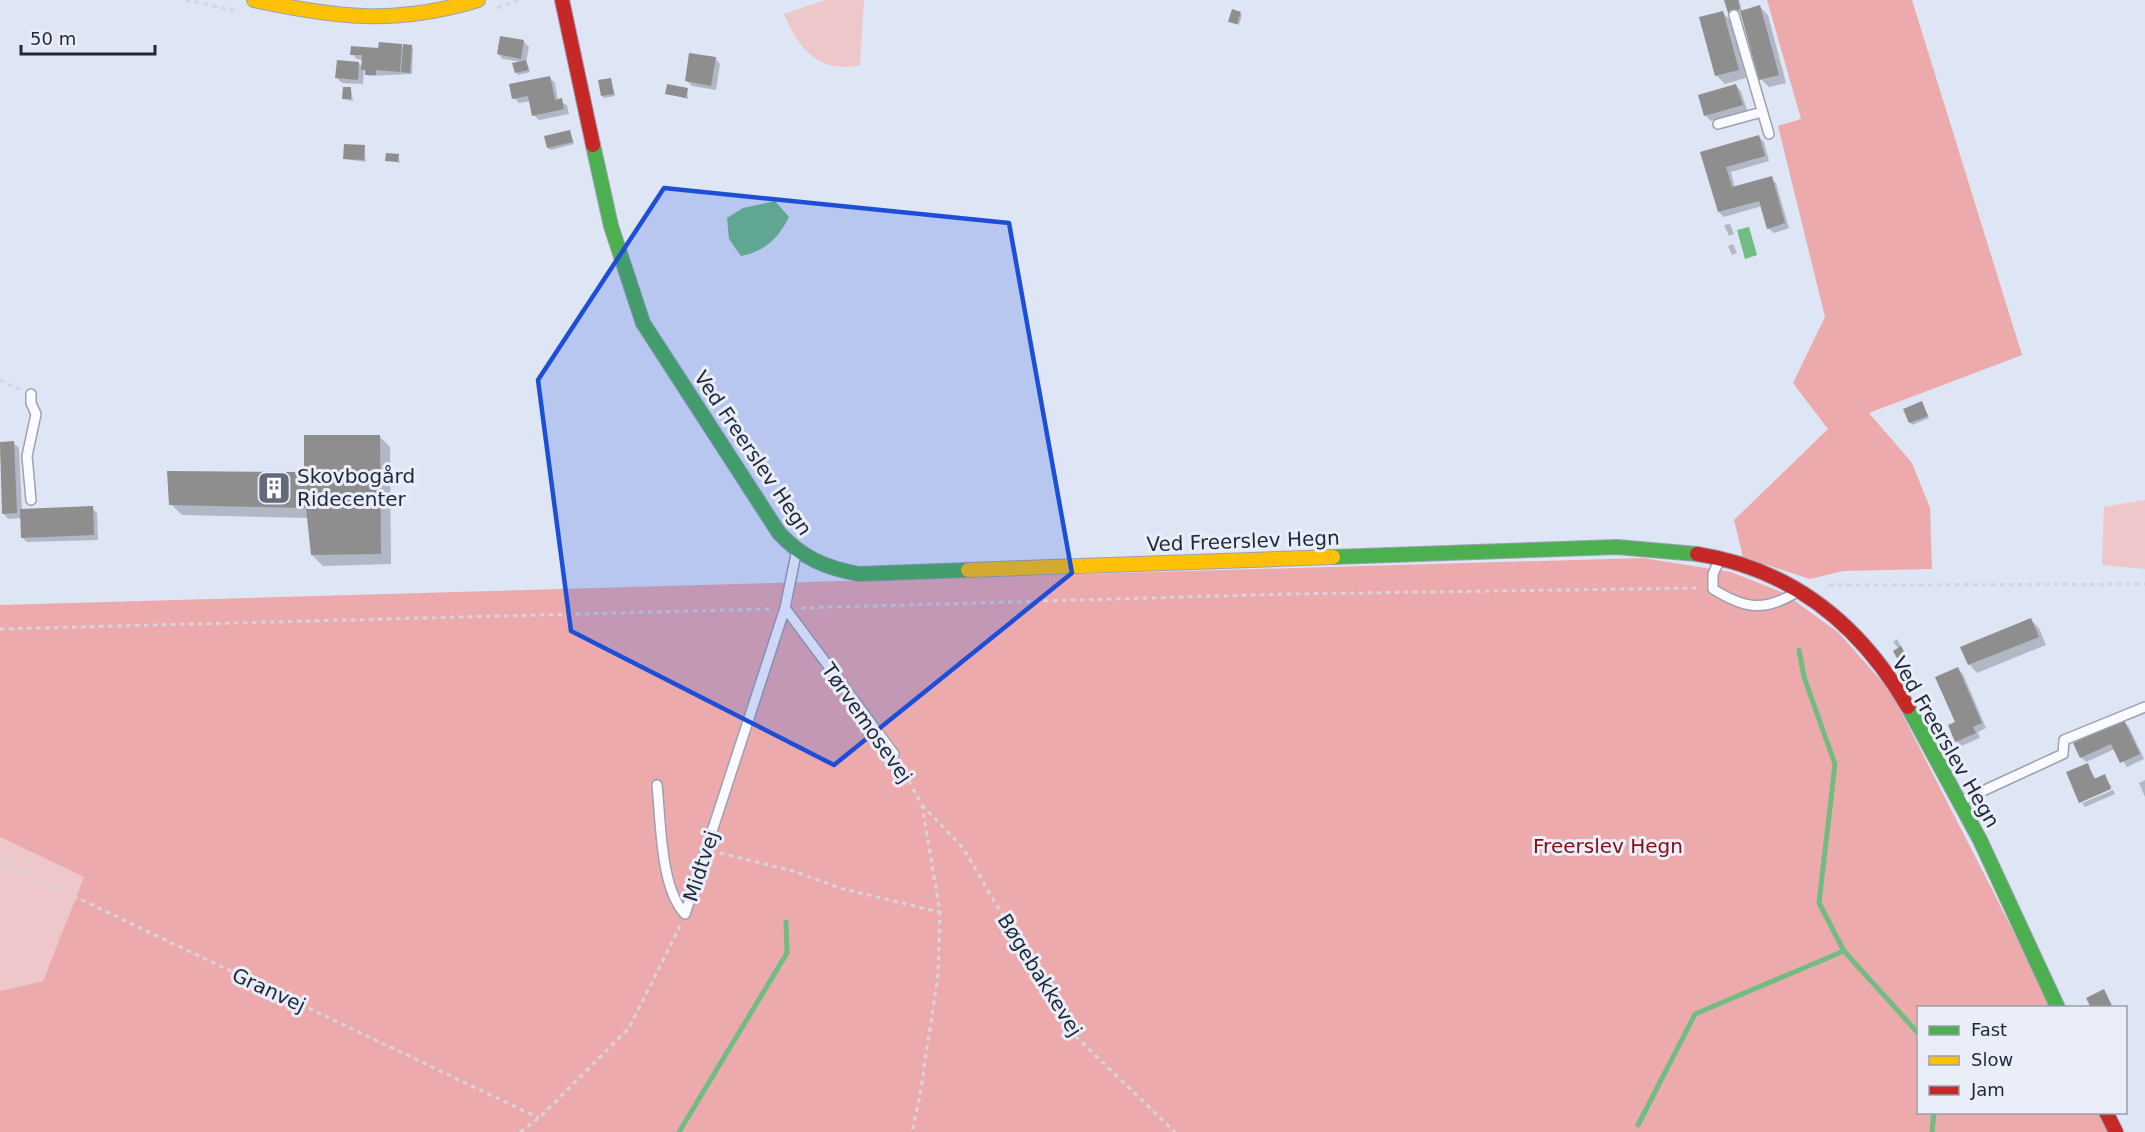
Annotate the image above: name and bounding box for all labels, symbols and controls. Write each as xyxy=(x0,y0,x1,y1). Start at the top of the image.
scale bar xyxy=(21,18,154,56)
text: 50 m xyxy=(30,28,76,49)
street label: Ved Freerslev Hegn xyxy=(689,366,817,540)
place label: Skovbogård Ridecenter xyxy=(297,464,415,511)
building icon: Skovbogård Ridecenter xyxy=(256,470,292,506)
street label: Ved Freerslev Hegn xyxy=(1146,526,1340,556)
street label: Ved Freerslev Hegn xyxy=(1887,652,2005,832)
street label: Tørvemosevej xyxy=(816,658,917,788)
street label: Midtvej xyxy=(678,828,724,904)
park label: Freerslev Hegn xyxy=(1533,834,1683,858)
street label: Bøgebakkevej xyxy=(993,909,1087,1041)
street label: Granvej xyxy=(228,963,310,1017)
legend xyxy=(1917,1006,2127,1114)
text: Fast xyxy=(1971,1019,2007,1040)
text: Slow xyxy=(1971,1049,2013,1070)
text: Jam xyxy=(1970,1079,2005,1100)

